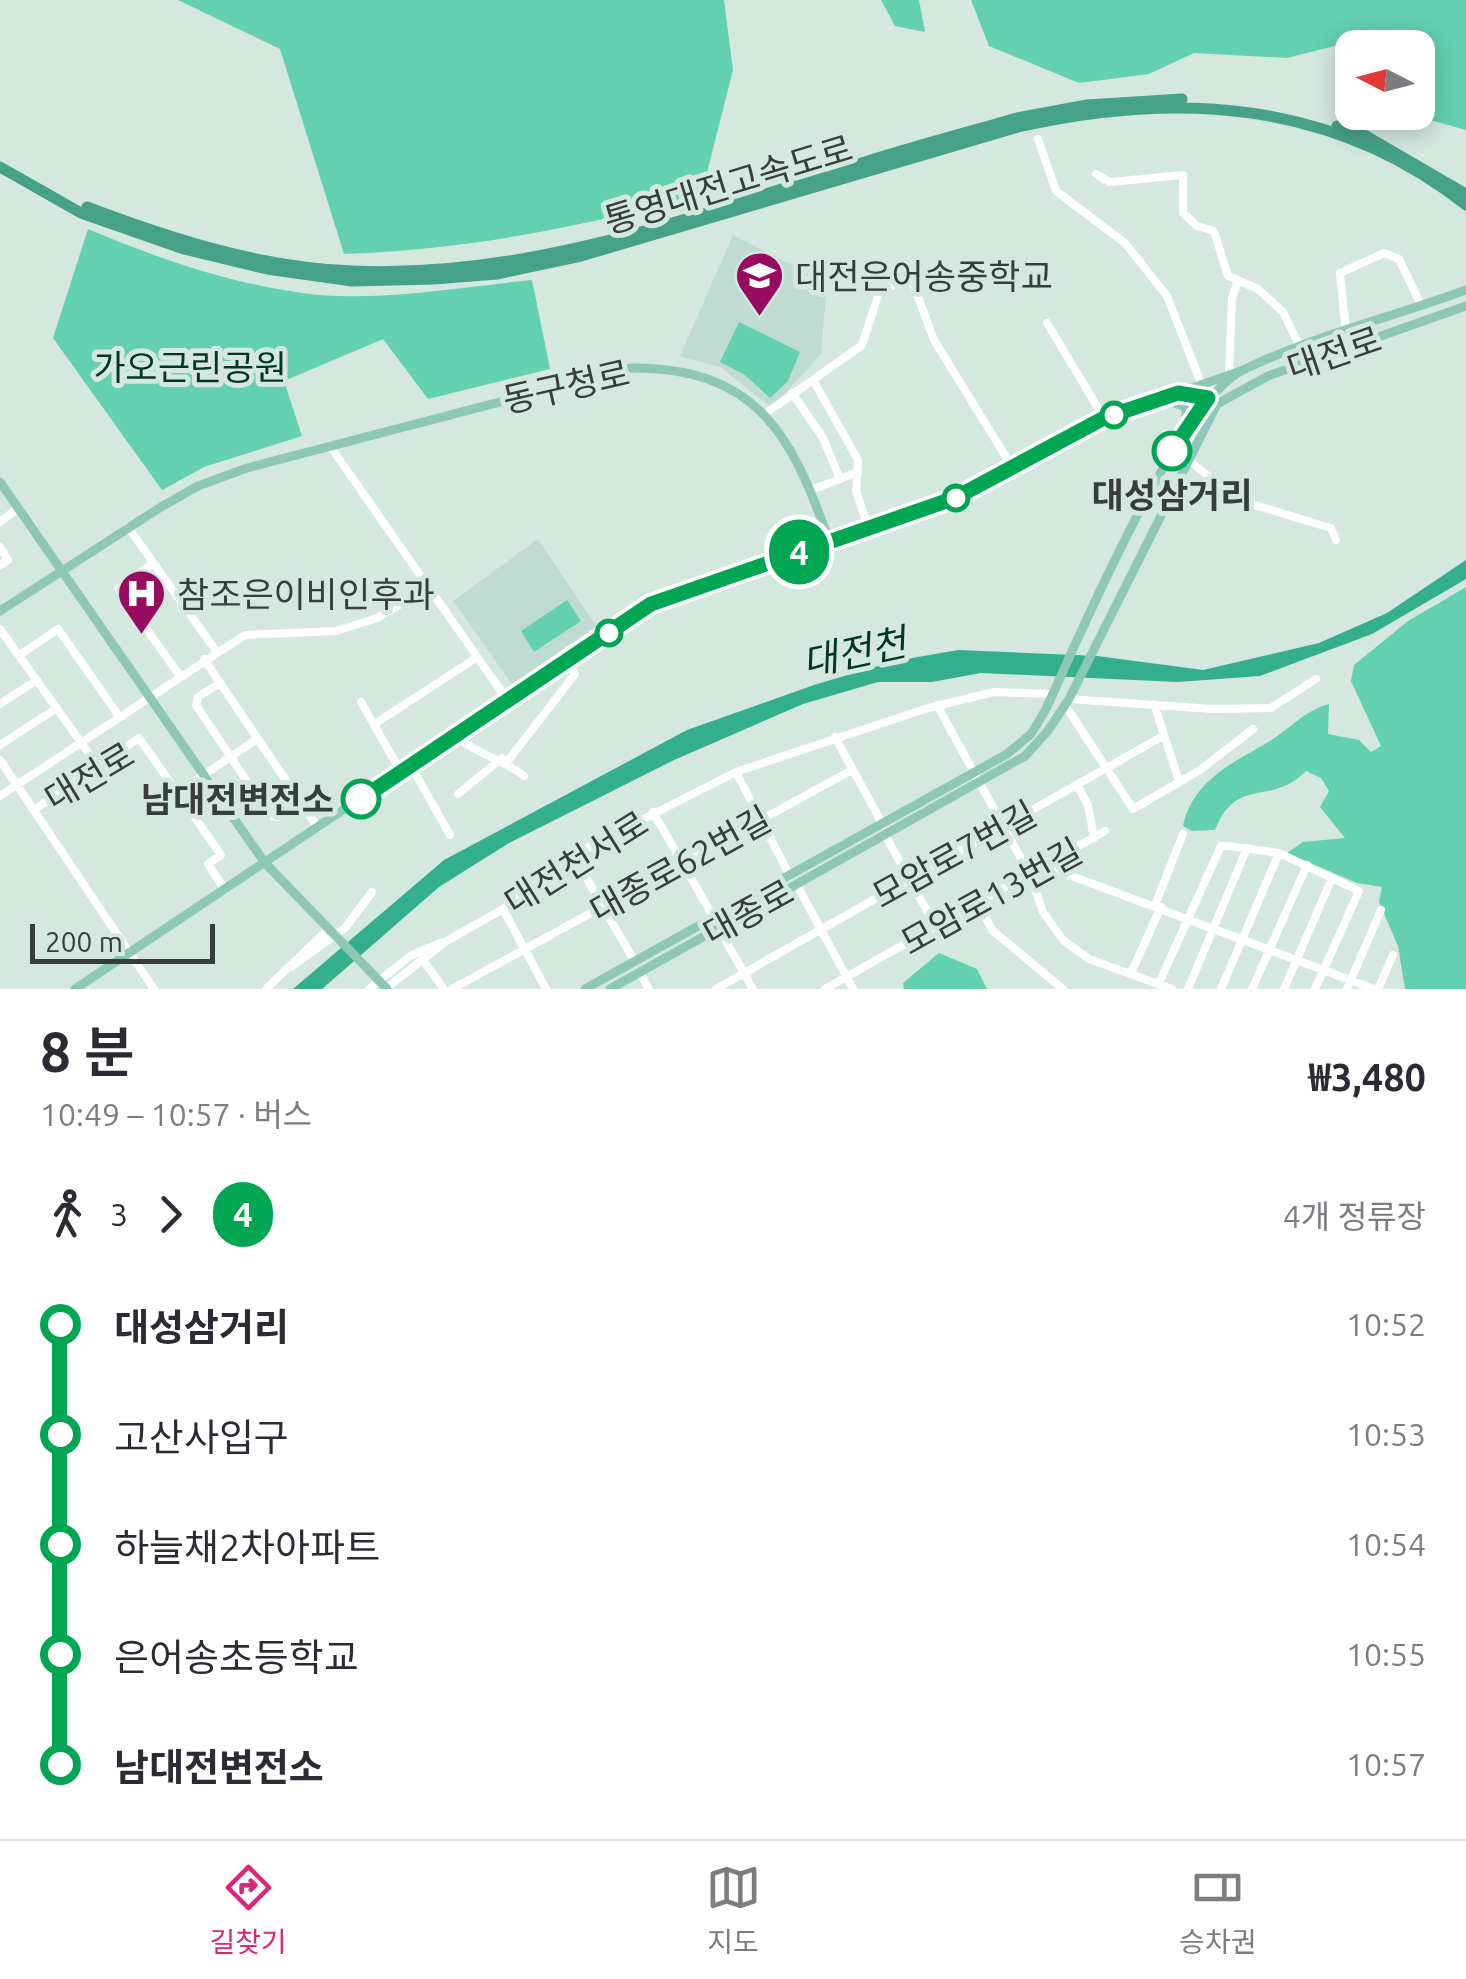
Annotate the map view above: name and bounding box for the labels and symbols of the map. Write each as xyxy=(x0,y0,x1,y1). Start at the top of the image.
north arrow xyxy=(1335,30,1435,130)
street label: 통영대전고속도로 xyxy=(599,127,857,241)
school or university icon: 대전은어송중학교 xyxy=(734,250,786,318)
place label: 대전은어송중학교 xyxy=(795,256,1053,296)
street label: 대전로 xyxy=(1282,318,1386,388)
park label: 가오근린공원 xyxy=(93,347,287,387)
street label: 동구청로 xyxy=(499,352,633,420)
unlabelled marker xyxy=(1101,402,1127,428)
marker: 대성삼거리 xyxy=(1153,432,1191,470)
place label: 대성삼거리 xyxy=(1091,475,1253,515)
unlabelled marker xyxy=(943,485,969,511)
line badge: 4 xyxy=(766,520,832,584)
hospital icon: 참조은이비인후과 xyxy=(116,568,168,636)
place label: 참조은이비인후과 xyxy=(177,574,435,614)
unlabelled marker xyxy=(596,620,622,646)
water label: 대전천 xyxy=(798,620,914,683)
street label: 대전로 xyxy=(37,734,141,818)
place label: 남대전변전소 xyxy=(141,779,334,819)
marker: 남대전변전소 xyxy=(342,780,380,818)
street label: 모암로7번길 xyxy=(865,793,1043,915)
street label: 대종로62번길 xyxy=(582,797,778,931)
street label: 대전천서로 xyxy=(497,802,655,922)
street label: 모암로13번길 xyxy=(894,830,1088,962)
street label: 대종로 xyxy=(696,870,800,954)
scale bar xyxy=(30,919,215,964)

